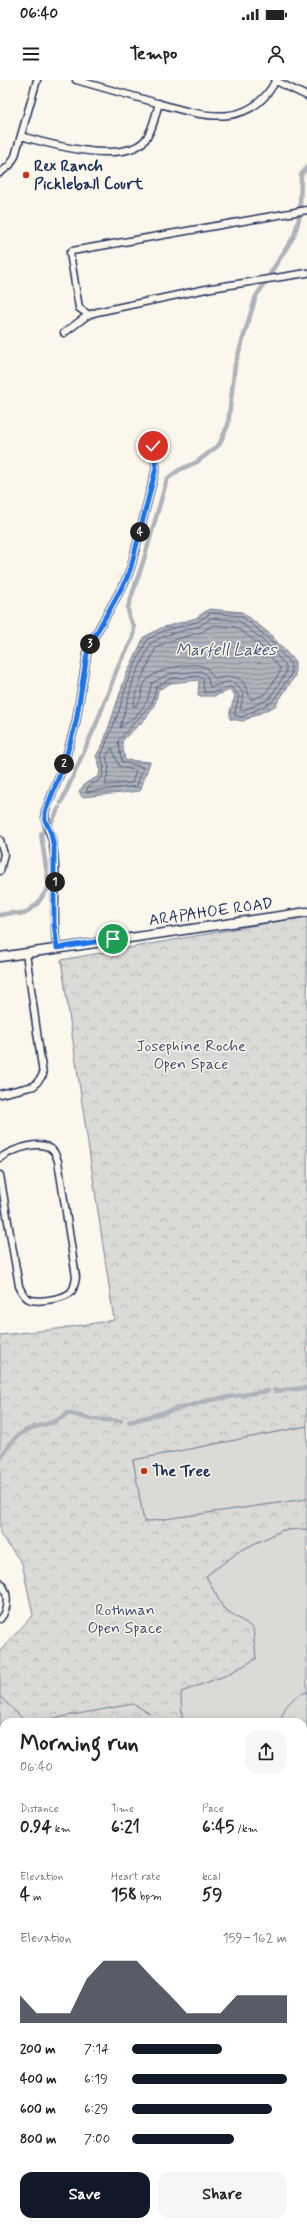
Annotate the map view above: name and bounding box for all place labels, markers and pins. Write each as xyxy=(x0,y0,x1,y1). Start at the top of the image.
place label: Rex Ranch Pickleball Court xyxy=(34,156,144,195)
marker: Rex Ranch Pickleball Court xyxy=(21,170,31,180)
pin xyxy=(136,429,170,463)
pin: 4 xyxy=(130,522,150,542)
pin: 3 xyxy=(80,634,100,654)
pin: 2 xyxy=(54,754,74,774)
pin: 1 xyxy=(45,872,65,892)
pin xyxy=(96,922,130,956)
place label: The Tree xyxy=(152,1461,211,1482)
marker: The Tree xyxy=(139,1466,149,1476)

